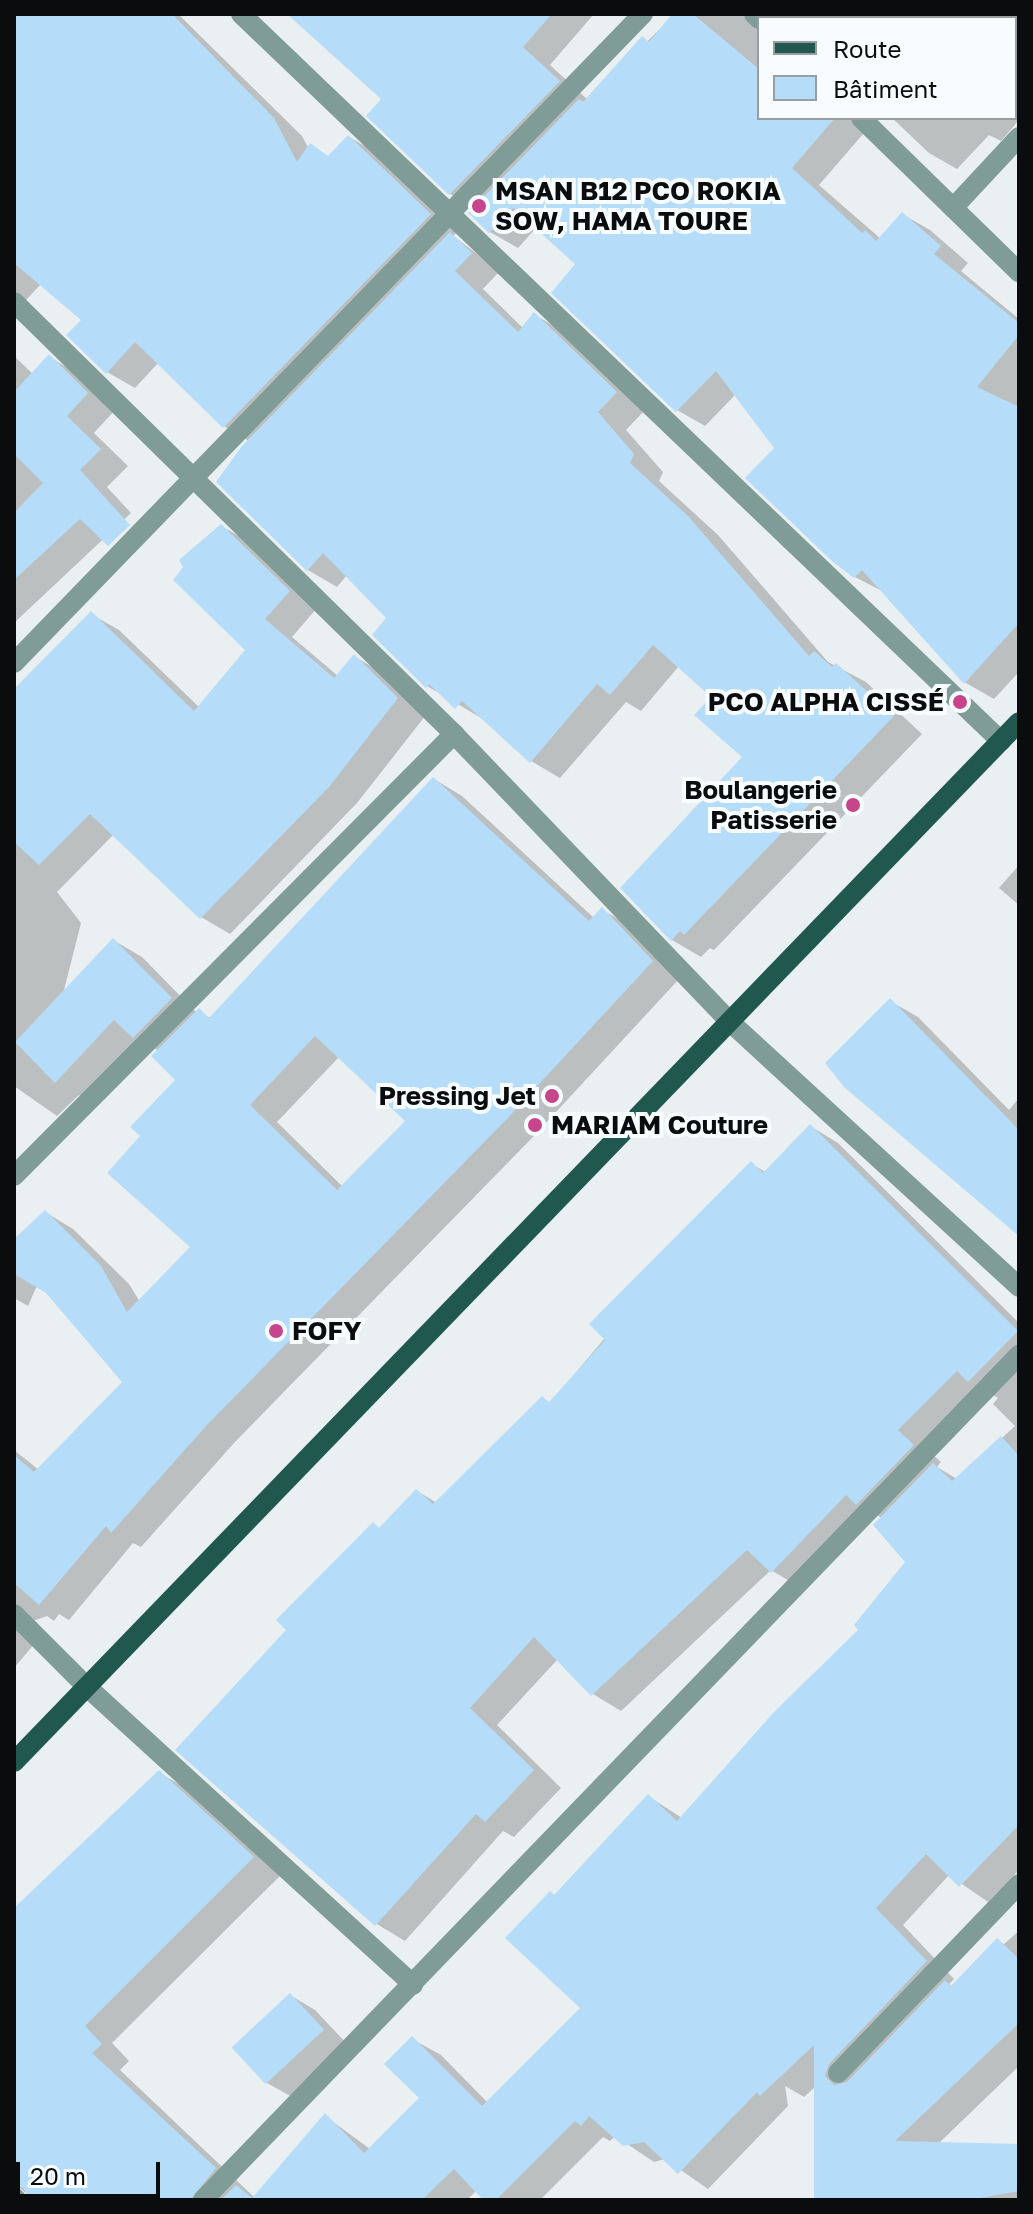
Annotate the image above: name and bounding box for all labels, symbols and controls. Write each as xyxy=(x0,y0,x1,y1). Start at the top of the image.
legend xyxy=(757,16,1017,120)
text: Route xyxy=(833,34,902,63)
text: Bâtiment xyxy=(833,74,938,103)
place label: MSAN B12 PCO ROKIA SOW, HAMA TOURE xyxy=(495,175,781,236)
marker: MSAN B12 PCO ROKIA SOW, HAMA TOURE xyxy=(470,197,488,215)
place label: PCO ALPHA CISSÉ xyxy=(708,686,944,718)
marker: PCO ALPHA CISSÉ xyxy=(951,693,969,711)
place label: Boulangerie Patisserie xyxy=(684,774,837,836)
marker: Boulangerie Patisserie xyxy=(844,796,862,814)
place label: Pressing Jet xyxy=(379,1080,536,1112)
marker: Pressing Jet xyxy=(543,1087,561,1105)
place label: MARIAM Couture xyxy=(551,1109,768,1141)
marker: MARIAM Couture xyxy=(526,1116,544,1134)
place label: FOFY xyxy=(292,1315,362,1347)
marker: FOFY xyxy=(267,1322,285,1340)
scale bar xyxy=(20,2146,164,2196)
text: 20 m xyxy=(30,2161,86,2190)

